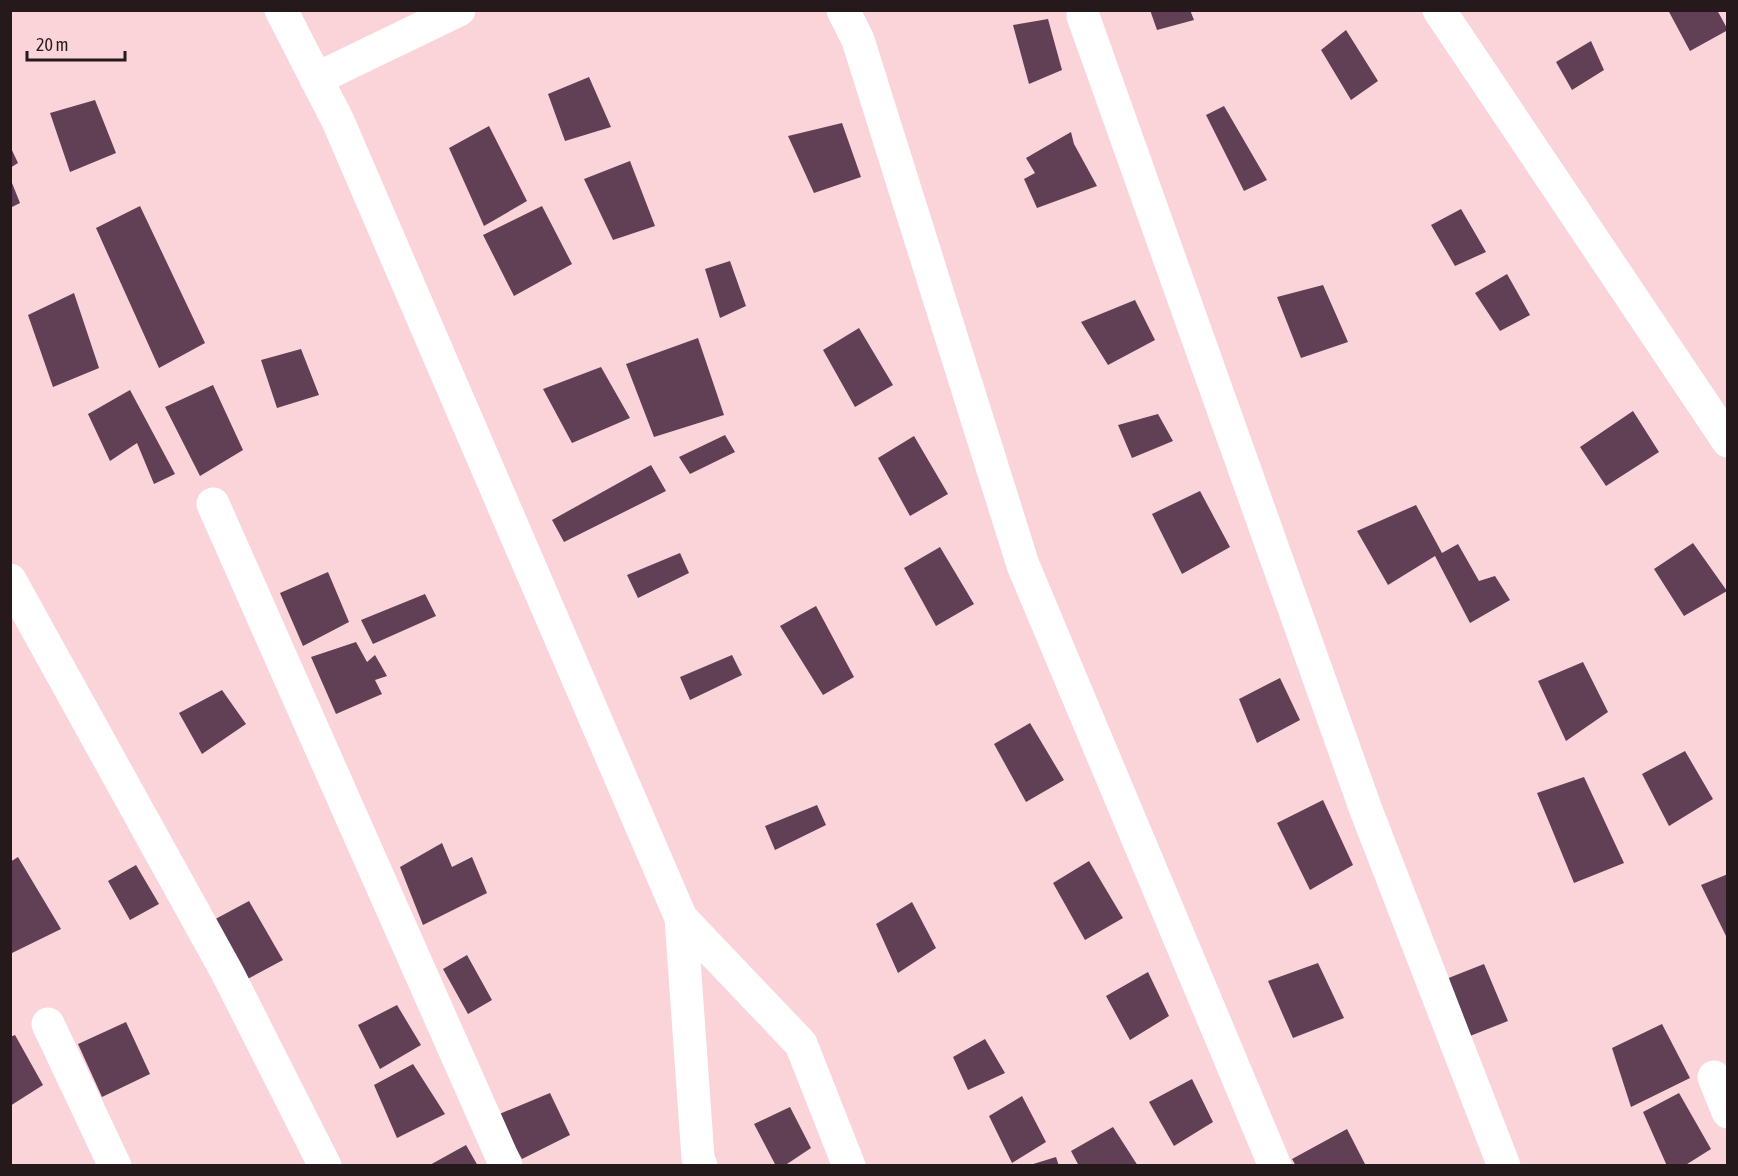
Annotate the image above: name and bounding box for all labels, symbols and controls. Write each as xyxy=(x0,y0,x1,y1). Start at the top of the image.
scale bar xyxy=(27,24,124,62)
text: 20 m xyxy=(36,34,68,55)

